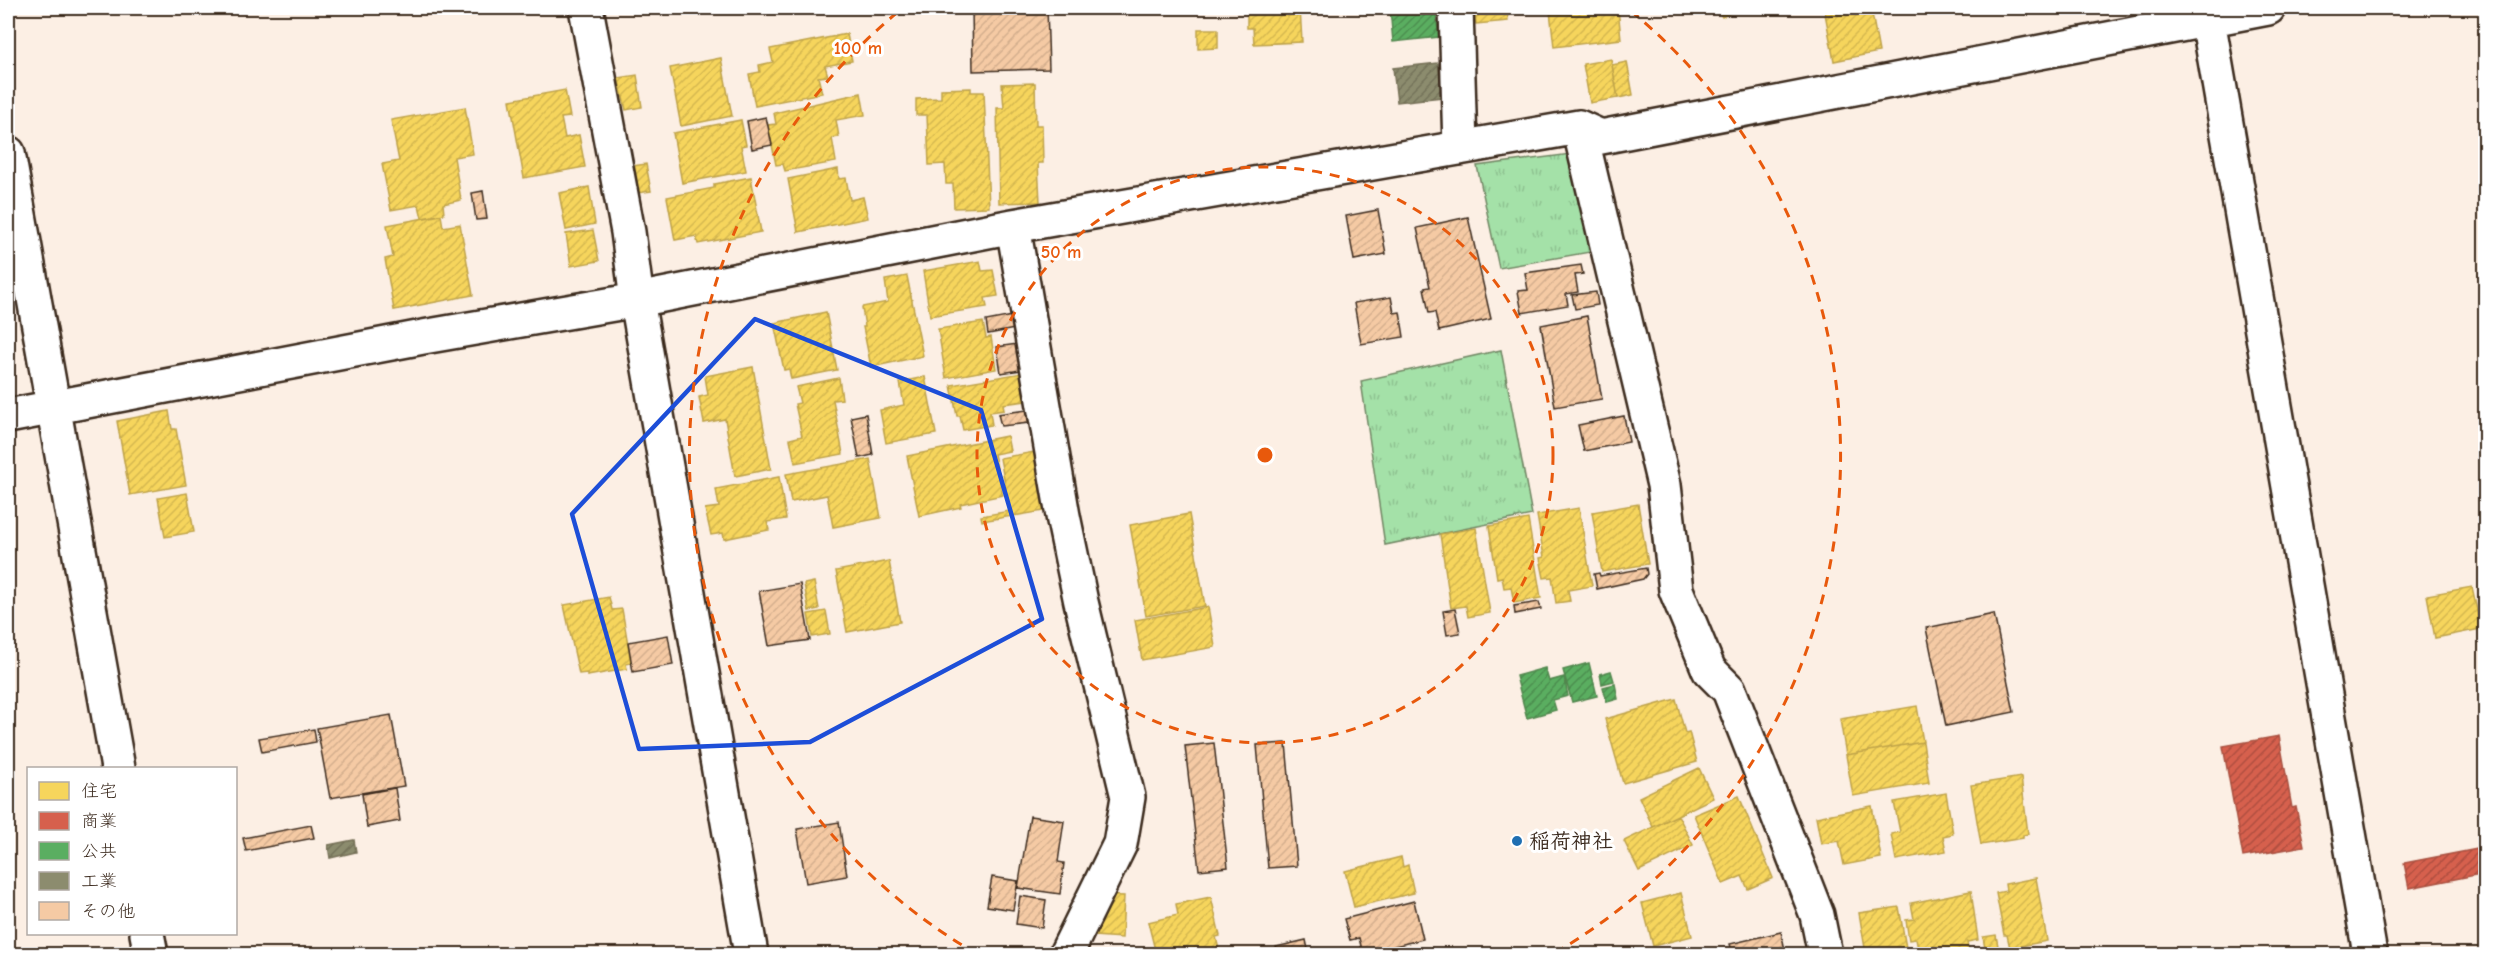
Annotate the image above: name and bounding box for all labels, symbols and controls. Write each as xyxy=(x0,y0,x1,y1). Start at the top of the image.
text: 100 m xyxy=(834,38,882,59)
text: 50 m xyxy=(1041,242,1081,263)
centre of rings xyxy=(1255,445,1275,465)
legend xyxy=(27,767,237,935)
text: 住宅 xyxy=(81,781,117,802)
text: 商業 xyxy=(81,811,117,832)
place label: 稲荷神社 xyxy=(1529,829,1613,853)
marker: 稲荷神社 xyxy=(1510,834,1524,848)
text: 公共 xyxy=(81,841,117,862)
text: 工業 xyxy=(81,871,117,892)
text: その他 xyxy=(81,901,135,922)

